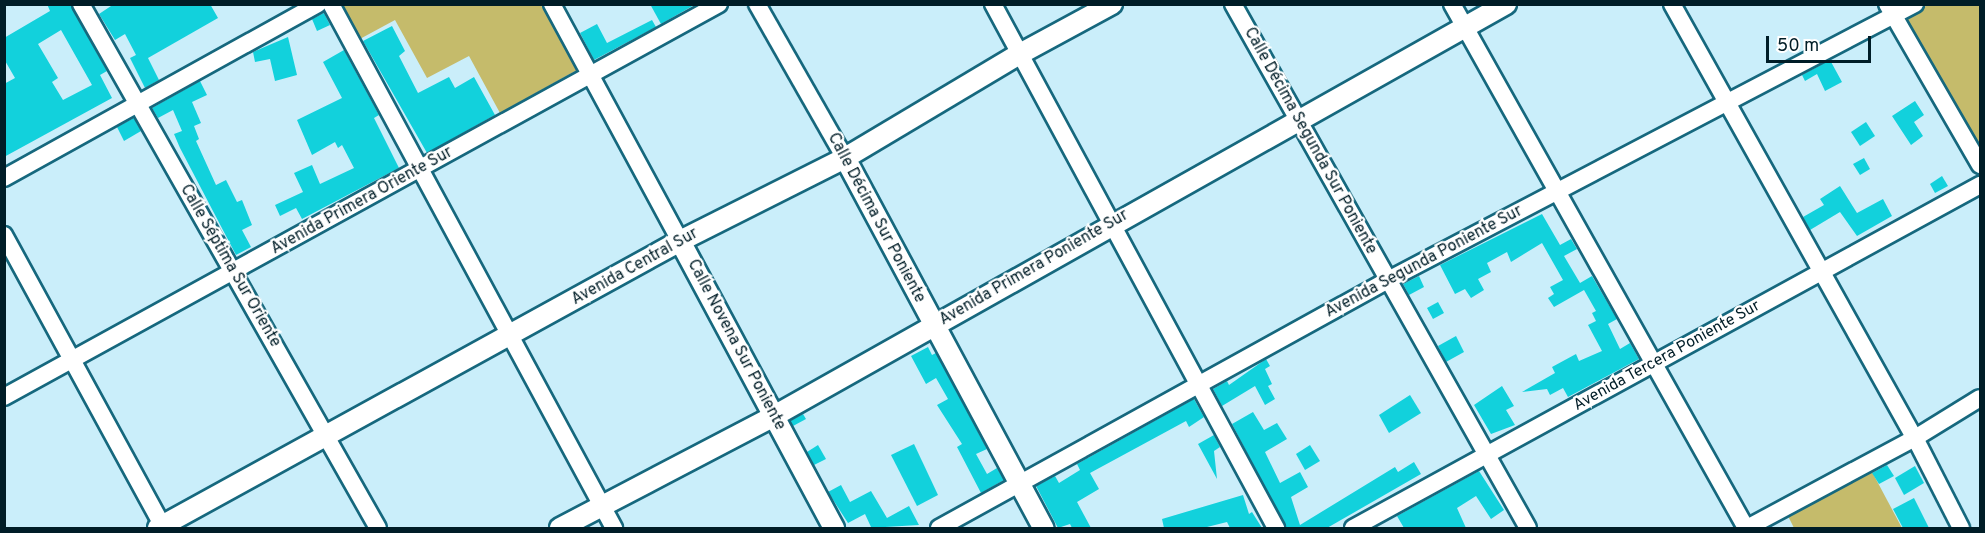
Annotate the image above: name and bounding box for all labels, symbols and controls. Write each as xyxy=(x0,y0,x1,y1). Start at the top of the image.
street label: Calle Décima Segunda Sur Poniente xyxy=(1239,24,1381,258)
scale bar xyxy=(1769,24,1874,62)
text: 50 m xyxy=(1777,35,1819,58)
street label: Calle Décima Sur Poniente xyxy=(823,130,929,306)
street label: Avenida Primera Oriente Sur xyxy=(268,143,456,259)
street label: Calle Séptima Sur Oriente xyxy=(176,181,284,351)
street label: Avenida Segunda Poniente Sur xyxy=(1322,202,1526,322)
street label: Avenida Primera Poniente Sur xyxy=(936,206,1132,330)
street label: Avenida Central Sur xyxy=(568,224,702,310)
street label: Calle Novena Sur Poniente xyxy=(683,256,789,434)
street label: Avenida Tercera Poniente Sur xyxy=(1570,296,1764,416)

